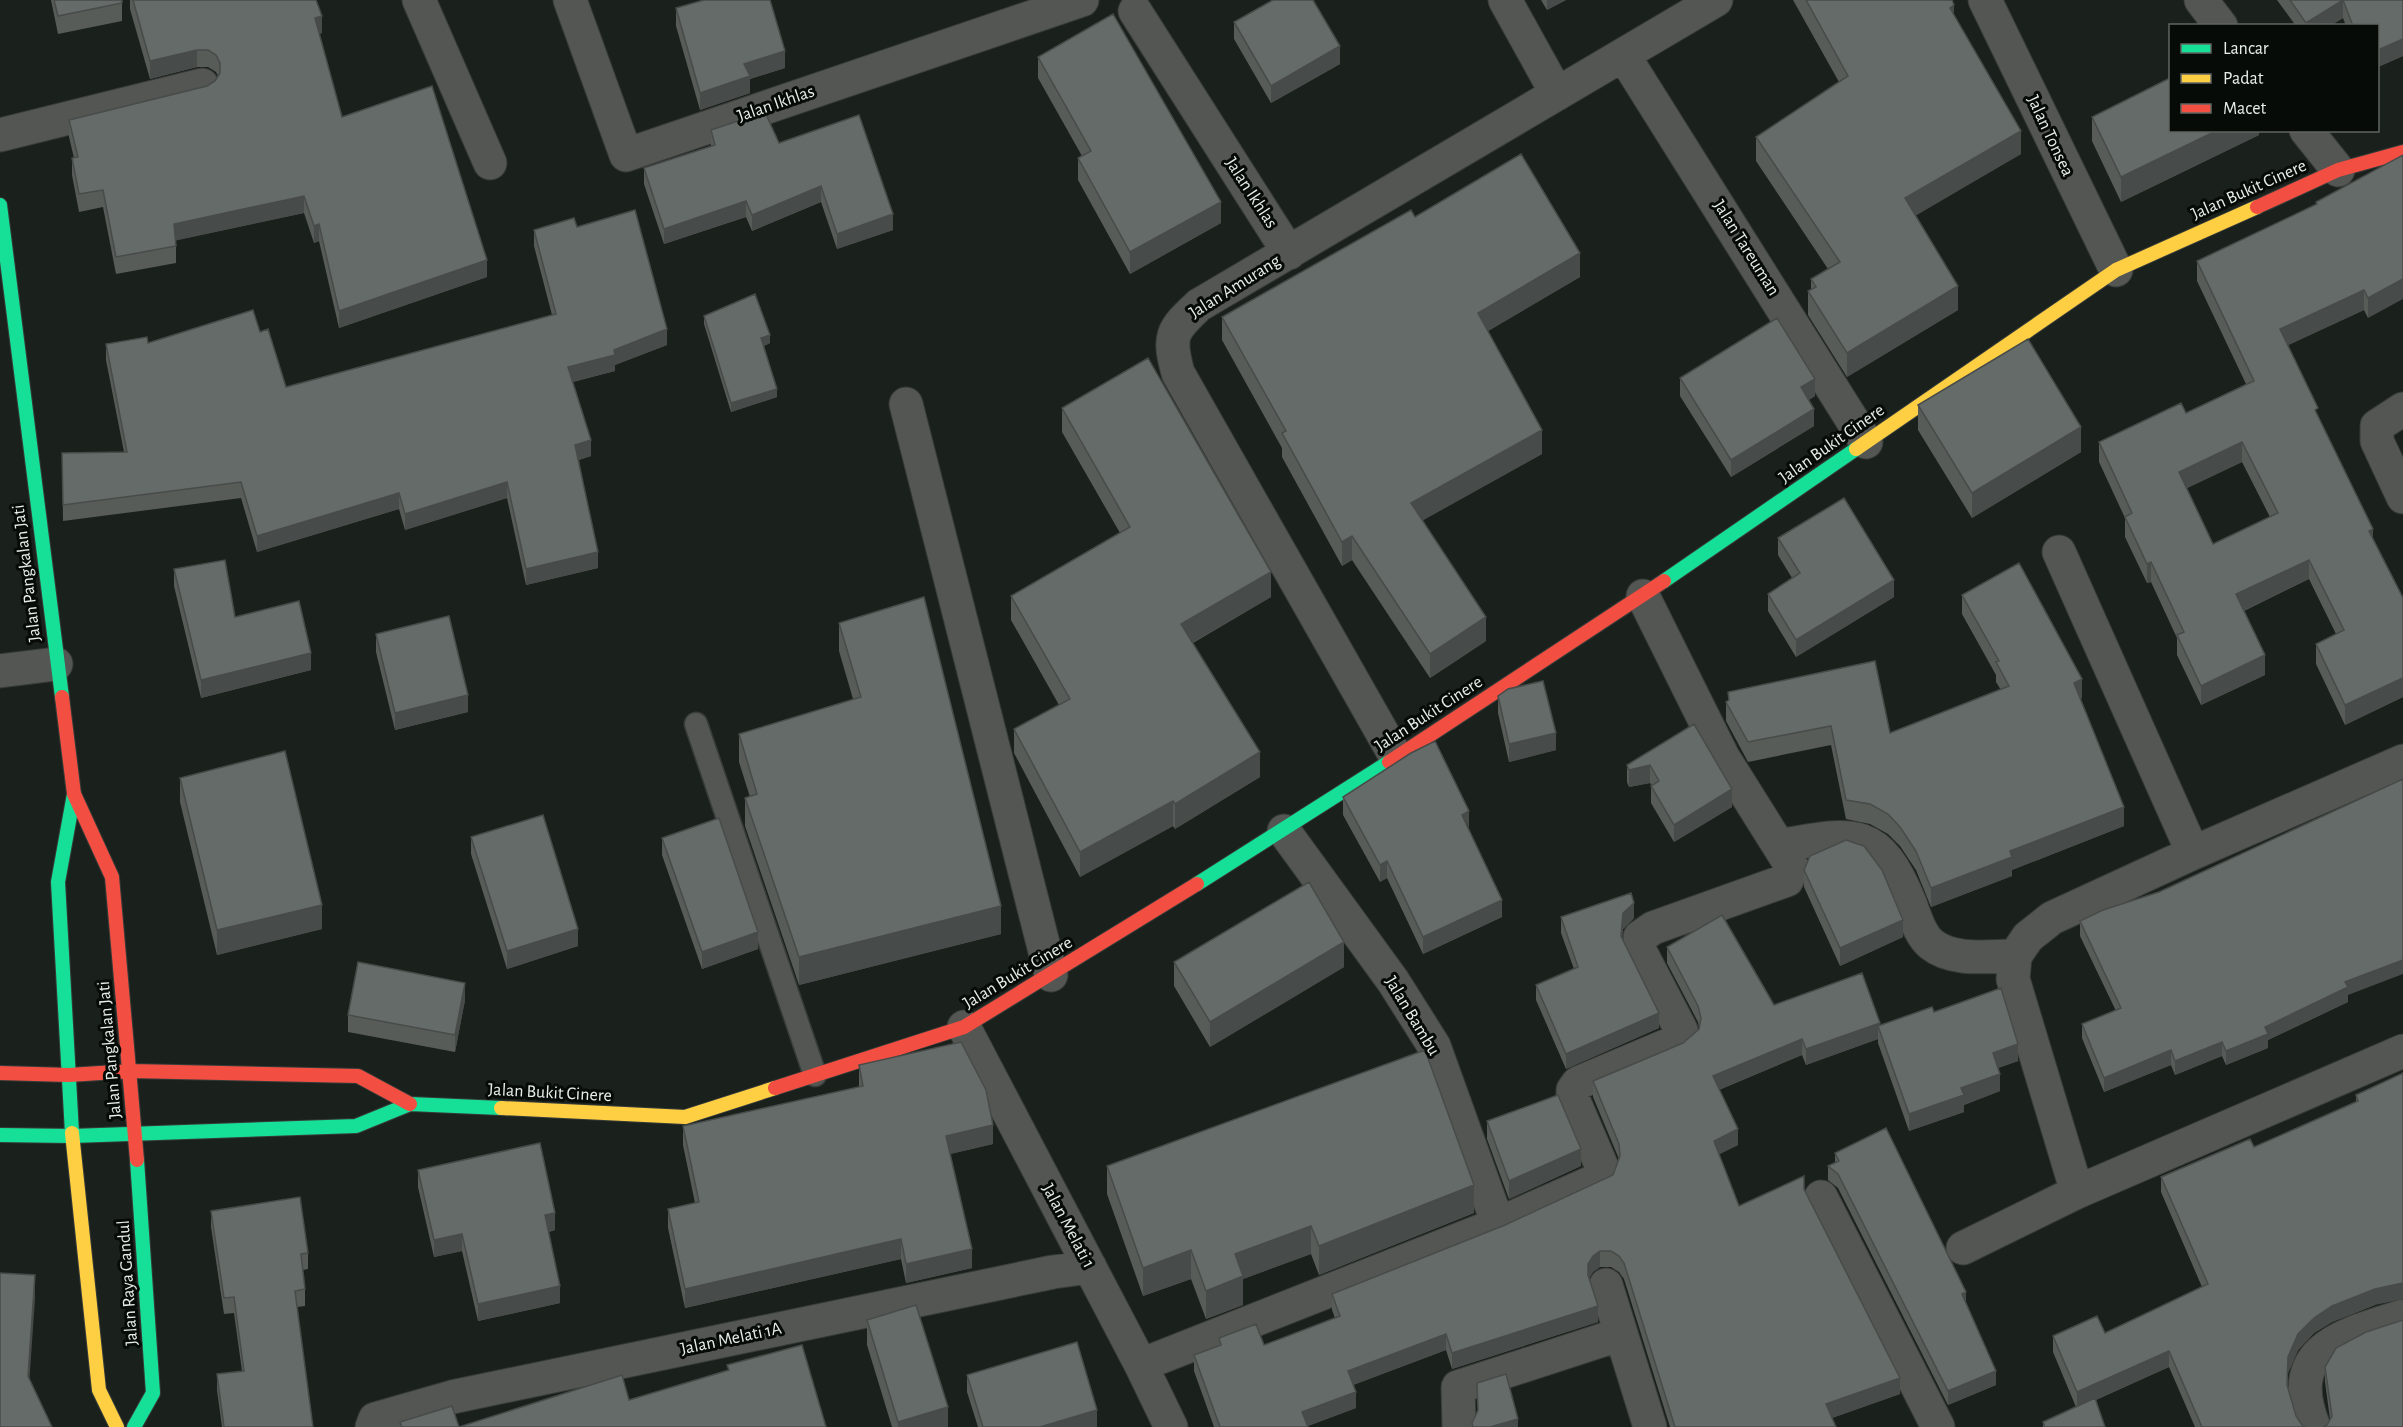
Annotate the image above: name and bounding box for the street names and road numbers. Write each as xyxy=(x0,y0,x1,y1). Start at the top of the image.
street label: Jalan Ikhlas xyxy=(735,82,817,126)
street label: Jalan Tonsea xyxy=(2023,93,2077,179)
street label: Jalan Ikhlas xyxy=(1222,154,1280,232)
street label: Jalan Bukit Cinere xyxy=(2189,157,2309,223)
street label: Jalan Tareuman xyxy=(1709,197,1783,299)
street label: Jalan Amurang xyxy=(1186,252,1284,322)
street label: Jalan Bukit Cinere xyxy=(1776,401,1888,487)
street label: Jalan Pangkalan Jati xyxy=(10,503,44,643)
street label: Jalan Bukit Cinere xyxy=(1372,673,1486,755)
street label: Jalan Bukit Cinere xyxy=(960,933,1076,1013)
street label: Jalan Bambu xyxy=(1381,973,1443,1059)
street label: Jalan Pangkalan Jati xyxy=(95,980,125,1120)
street label: Jalan Bukit Cinere xyxy=(488,1081,612,1105)
street label: Jalan Melati 1 xyxy=(1038,1181,1098,1271)
street label: Jalan Raya Gandul xyxy=(115,1220,141,1346)
street label: Jalan Melati 1A xyxy=(679,1319,784,1359)

